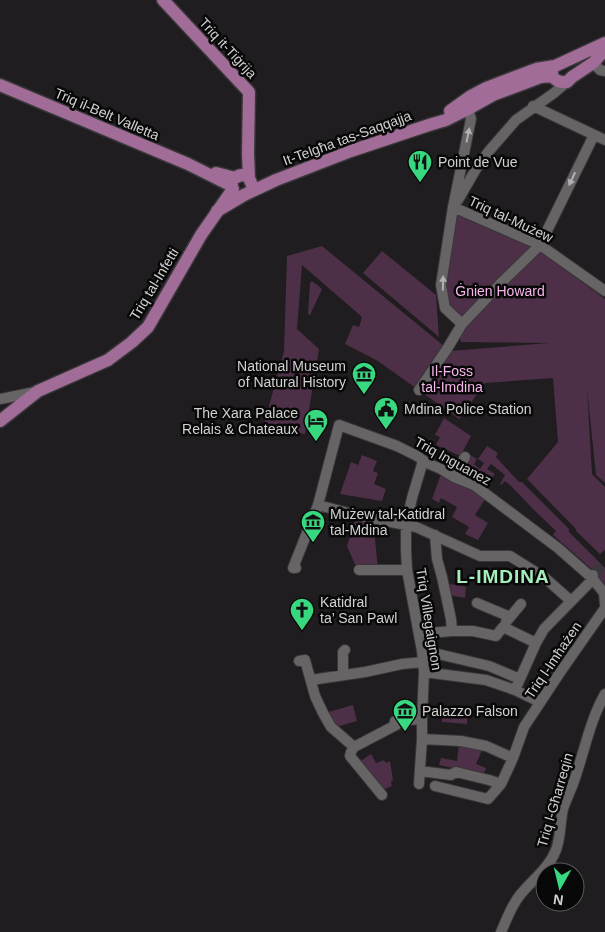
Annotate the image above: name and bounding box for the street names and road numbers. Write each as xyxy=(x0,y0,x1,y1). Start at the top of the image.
street label: Triq it-Tiġrija xyxy=(196,14,260,82)
street label: Triq il-Belt Valletta xyxy=(52,85,162,143)
street label: It-Telgħa tas-Saqqajja xyxy=(281,107,414,169)
street label: Triq tal-Mużew xyxy=(466,192,557,246)
street label: Triq tal-Infetti xyxy=(126,245,182,323)
street label: Triq Inguanez xyxy=(412,433,494,489)
street label: Triq Villegaignon xyxy=(413,567,445,671)
street label: Triq l-Imħażen xyxy=(521,619,585,701)
street label: Triq l-Għarreqin xyxy=(534,751,576,849)

